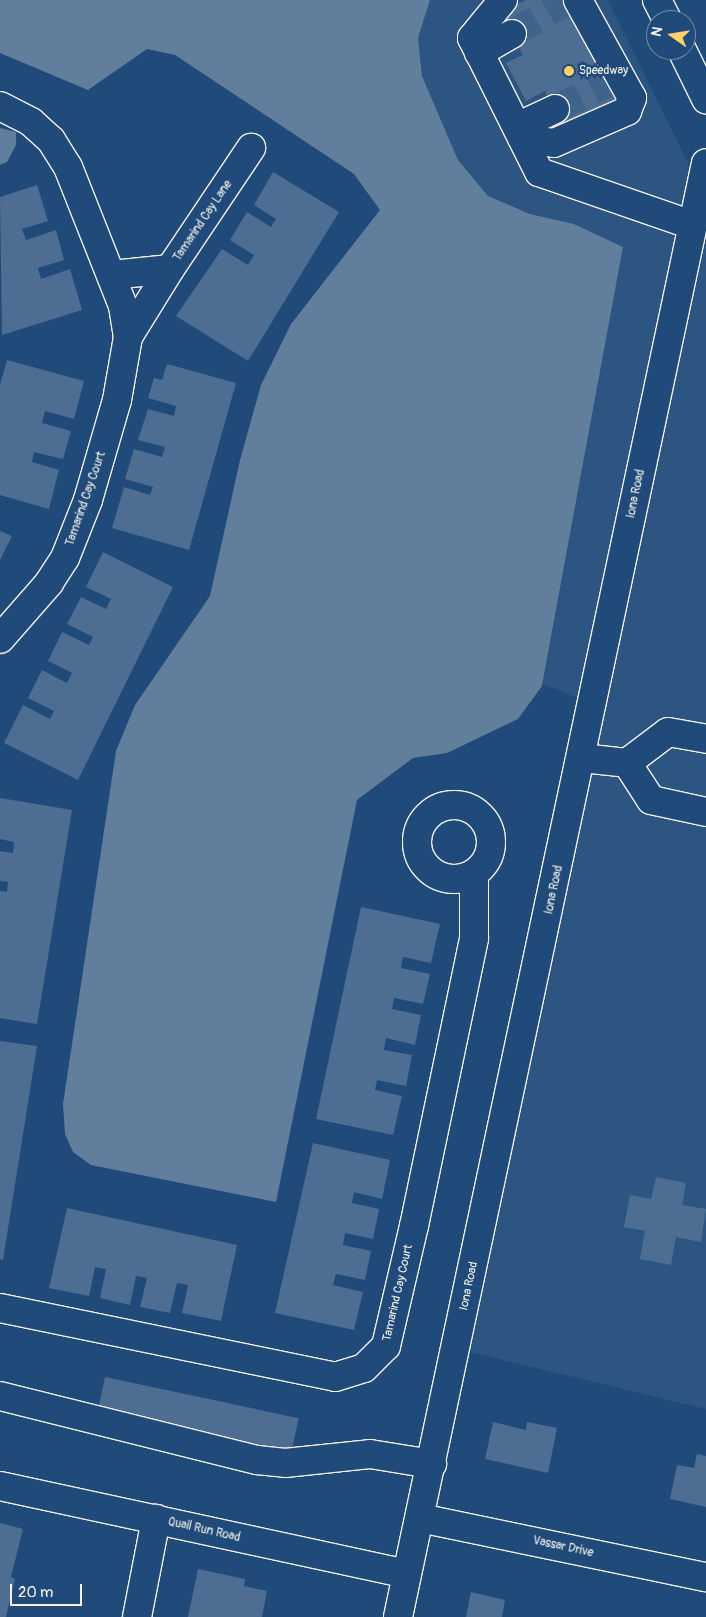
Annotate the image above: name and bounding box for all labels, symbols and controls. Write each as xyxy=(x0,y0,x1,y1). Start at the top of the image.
north arrow xyxy=(646,10,696,60)
text: N xyxy=(648,25,666,38)
place label: Speedway xyxy=(579,64,628,78)
marker: Speedway xyxy=(563,65,575,77)
street label: Tamarind Cay Lane xyxy=(171,178,235,264)
street label: Tamarind Cay Court xyxy=(63,450,109,548)
street label: Iona Road xyxy=(624,468,648,520)
street label: Iona Road xyxy=(542,864,566,916)
street label: Tamarind Cay Court xyxy=(380,1243,416,1343)
street label: Iona Road xyxy=(457,1260,481,1312)
street label: Quail Run Road xyxy=(166,1515,242,1545)
street label: Vassar Drive xyxy=(531,1534,595,1560)
scale bar xyxy=(12,1574,85,1606)
text: 20 m xyxy=(18,1583,53,1602)

